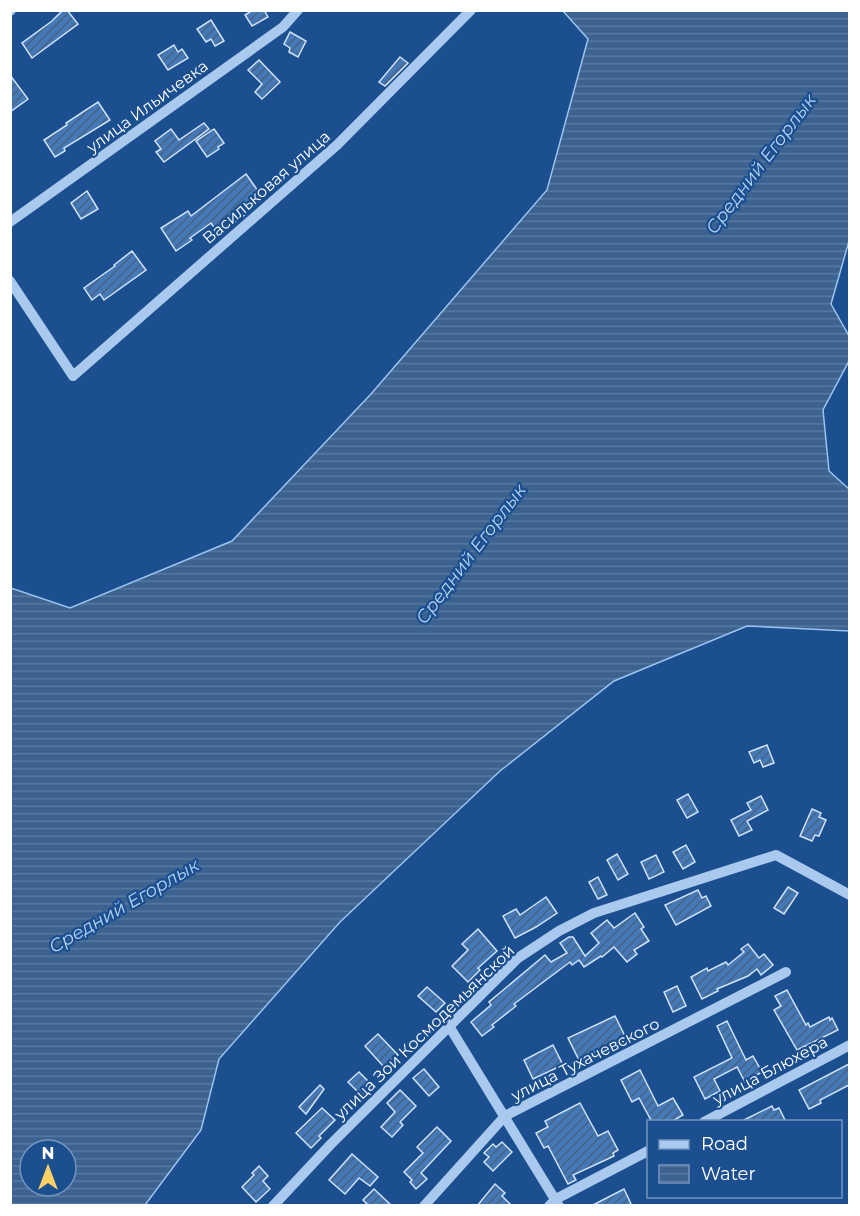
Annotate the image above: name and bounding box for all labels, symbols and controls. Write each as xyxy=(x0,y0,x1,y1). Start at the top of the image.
street label: улица Ильичевка xyxy=(82,56,212,157)
water label: Средний Егорлык xyxy=(701,89,821,238)
street label: Васильковая улица xyxy=(199,127,334,248)
water label: Средний Егорлык xyxy=(411,479,531,628)
water label: Средний Егорлык xyxy=(45,854,204,958)
street label: улица Зои Космодемьянской xyxy=(330,941,518,1124)
street label: улица Тухачевского xyxy=(507,1014,663,1106)
street label: улица Блюхера xyxy=(709,1032,831,1109)
legend xyxy=(647,1120,842,1198)
text: Road xyxy=(701,1133,748,1155)
north arrow xyxy=(18,1138,78,1198)
text: N xyxy=(42,1144,54,1163)
text: Water xyxy=(701,1163,756,1185)

